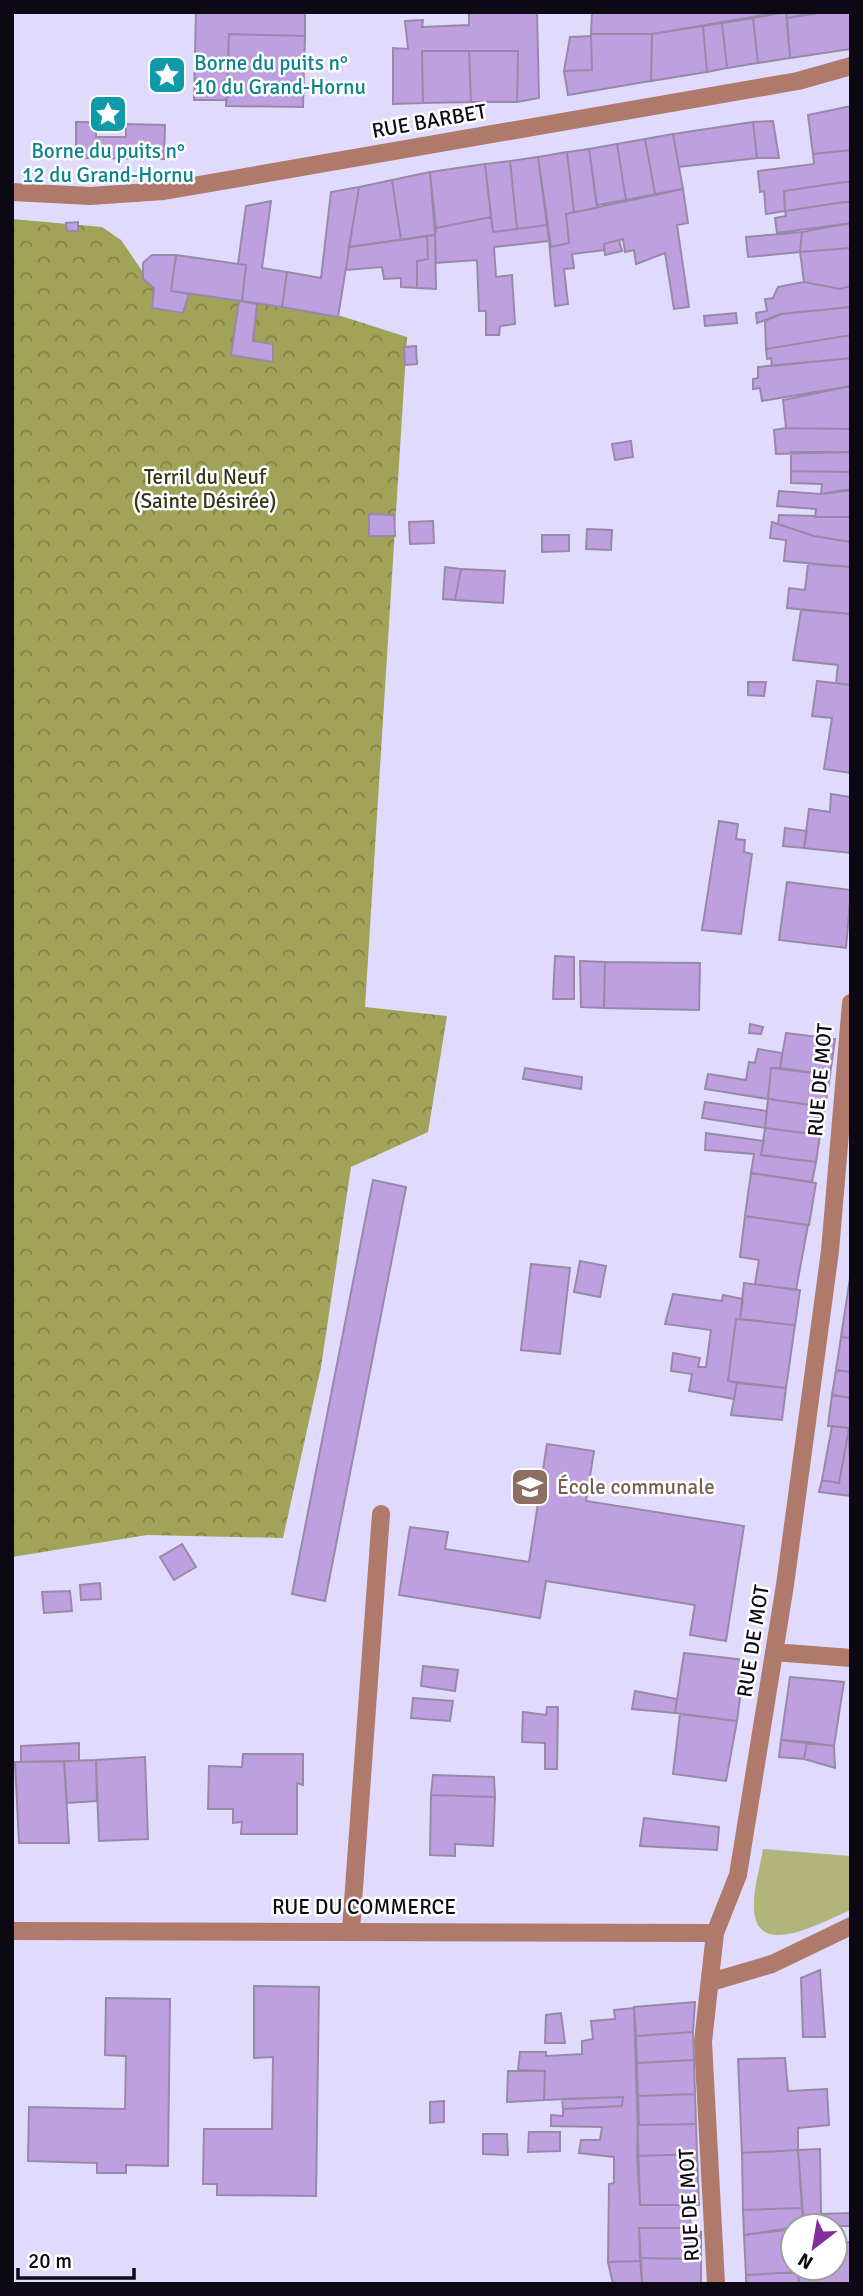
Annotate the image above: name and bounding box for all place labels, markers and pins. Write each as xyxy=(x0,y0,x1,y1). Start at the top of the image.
place label: Borne du puits n° 10 du Grand-Hornu xyxy=(194,50,366,100)
place icon: Borne du puits n° 10 du Grand-Hornu xyxy=(146,54,188,96)
place icon: Borne du puits n° 12 du Grand-Hornu xyxy=(87,93,129,135)
place label: Borne du puits n° 12 du Grand-Hornu xyxy=(22,138,194,188)
school or university icon: École communale xyxy=(509,1466,551,1508)
place label: École communale xyxy=(557,1474,715,1500)

